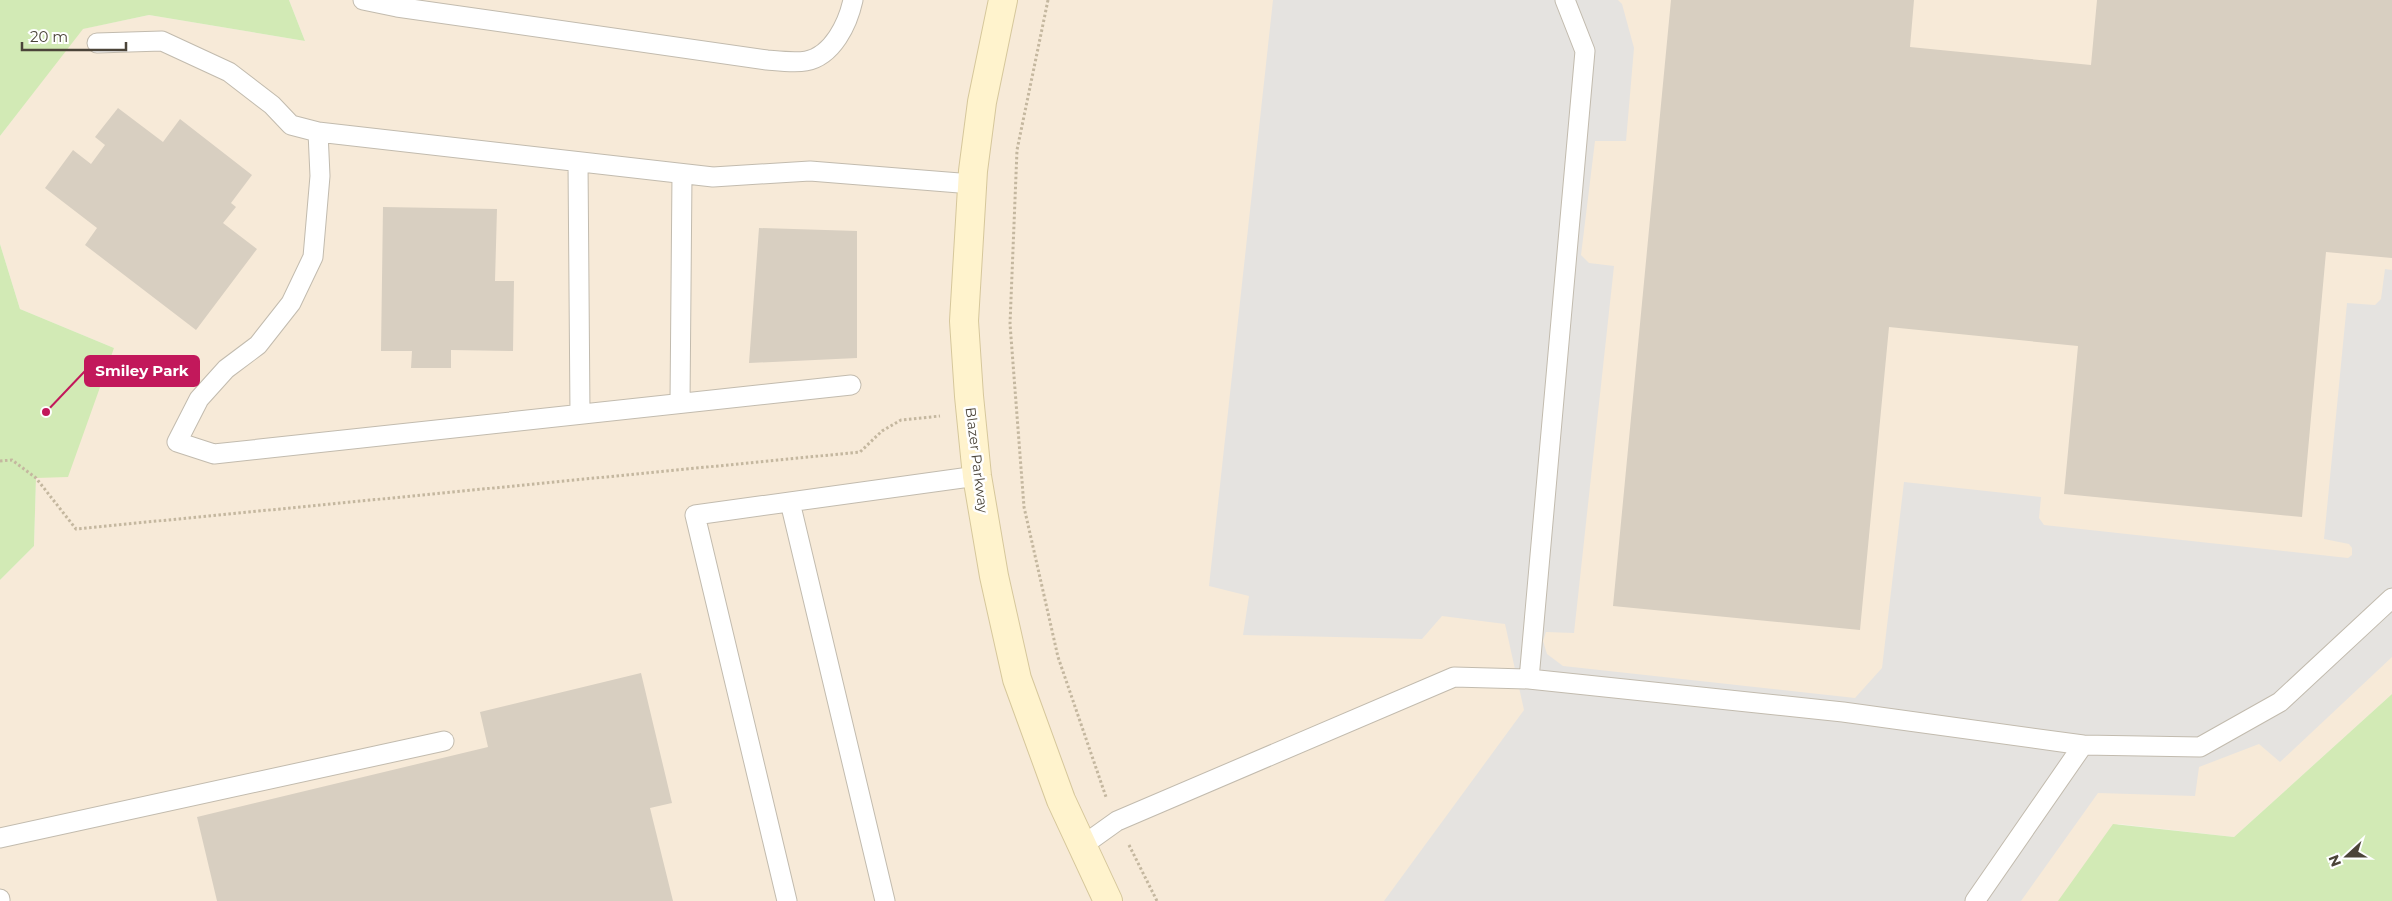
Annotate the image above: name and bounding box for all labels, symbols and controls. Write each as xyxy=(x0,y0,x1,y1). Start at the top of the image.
scale bar xyxy=(22,20,126,52)
text: 20 m xyxy=(30,27,68,46)
callout: Smiley Park xyxy=(85,356,199,386)
text: Smiley Park xyxy=(95,361,189,380)
street label: Blazer Parkway xyxy=(962,406,992,514)
north arrow xyxy=(2322,831,2372,881)
text: N xyxy=(2324,852,2345,869)

